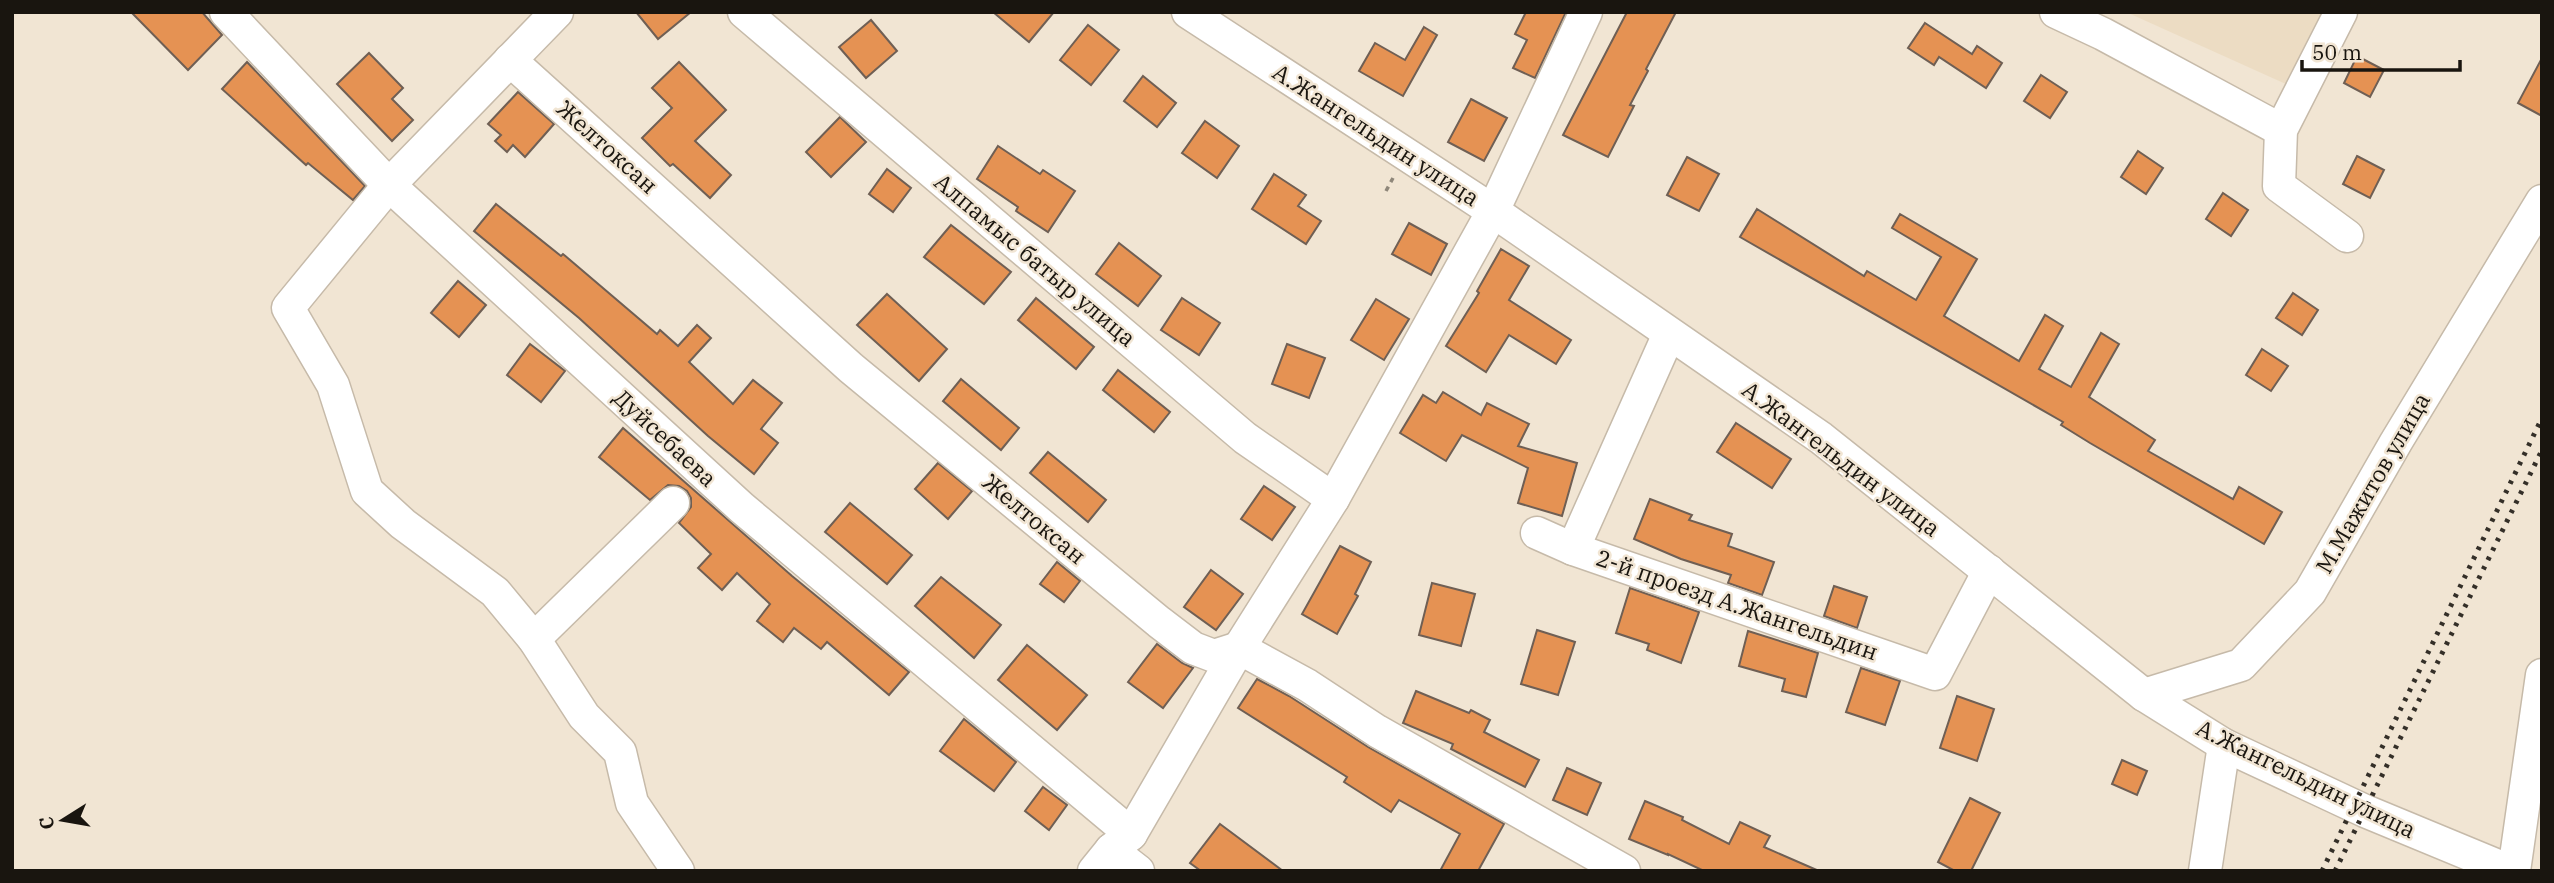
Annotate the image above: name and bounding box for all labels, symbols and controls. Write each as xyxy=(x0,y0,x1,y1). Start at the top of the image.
scale bar xyxy=(2302,28,2460,72)
text: 50 m xyxy=(2312,38,2362,66)
street label: А.Жангельдин улица xyxy=(1268,56,1485,212)
street label: Желтоксан xyxy=(551,93,664,199)
street label: Алпамыс батыр улица xyxy=(929,166,1143,352)
street label: А.Жангельдин улица xyxy=(1737,374,1947,542)
street label: Дуйсебаева xyxy=(608,382,724,493)
street label: М.Мажитов улица xyxy=(2308,387,2436,578)
street label: Желтоксан xyxy=(977,466,1092,570)
street label: 2-й проезд А.Жангельдин xyxy=(1593,542,1882,666)
street label: А.Жангельдин улица xyxy=(2192,712,2421,844)
north arrow xyxy=(28,785,98,855)
text: С xyxy=(33,815,59,832)

